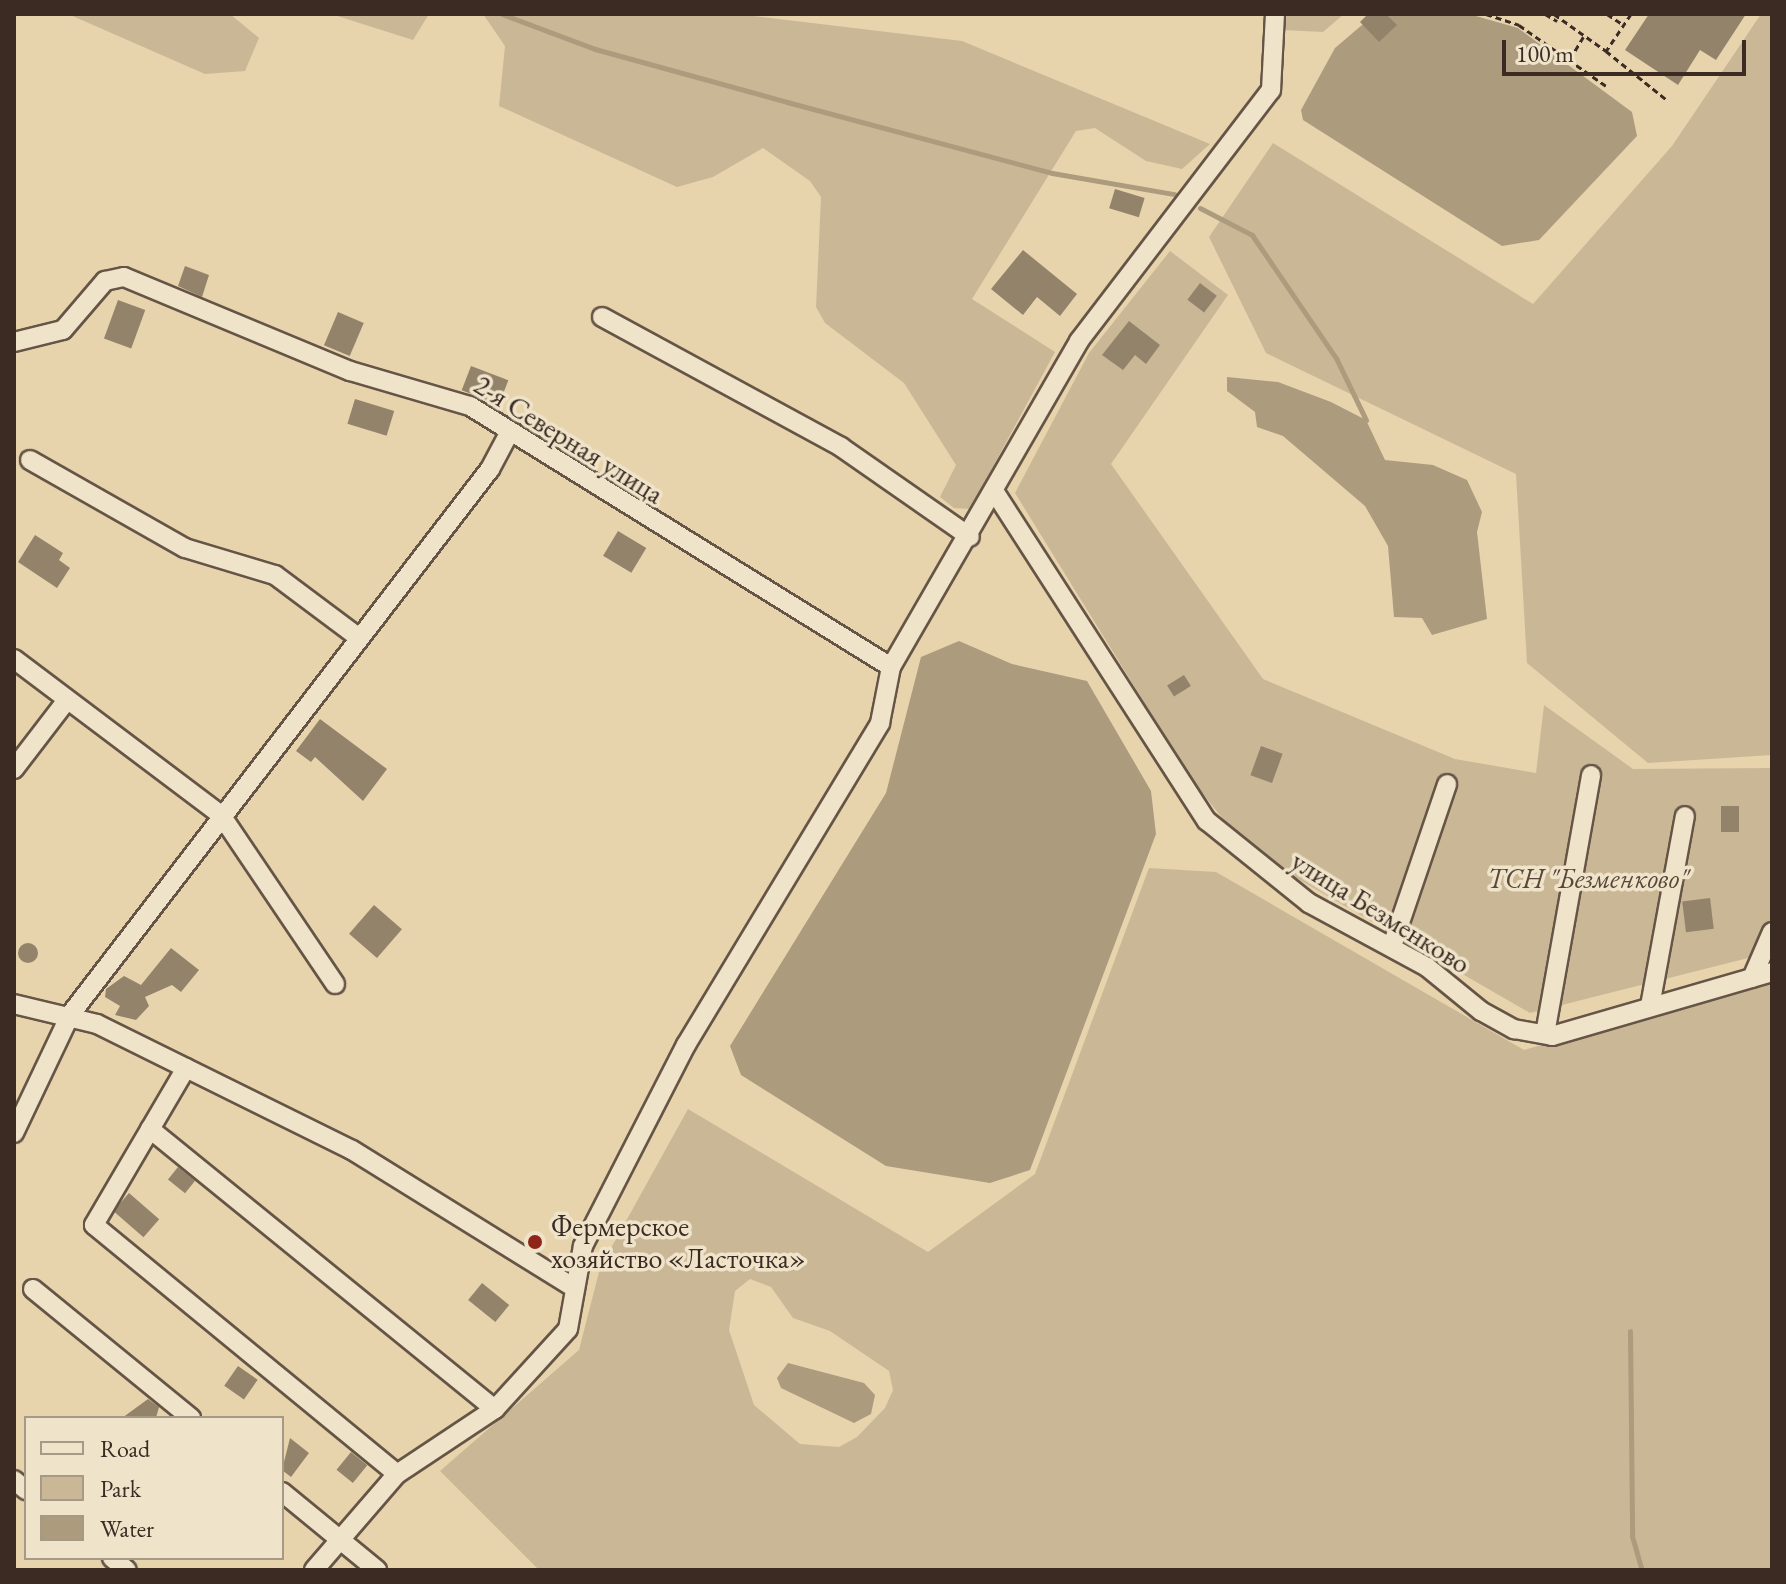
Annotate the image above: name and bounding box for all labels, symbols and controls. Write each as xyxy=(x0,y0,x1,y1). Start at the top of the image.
scale bar xyxy=(1506,24,1750,74)
text: 100 m xyxy=(1516,38,1574,69)
street label: 2-я Северная улица xyxy=(468,367,670,511)
street label: улица Безменково xyxy=(1285,844,1477,980)
park label: ТСН "Безменково" xyxy=(1487,861,1689,895)
place label: Фермерское хозяйство «Ласточка» xyxy=(551,1209,806,1275)
marker: Фермерское хозяйство «Ласточка» xyxy=(526,1233,544,1251)
legend xyxy=(24,1416,284,1560)
text: Road xyxy=(100,1433,150,1464)
text: Park xyxy=(100,1473,141,1504)
text: Water xyxy=(100,1513,154,1544)

